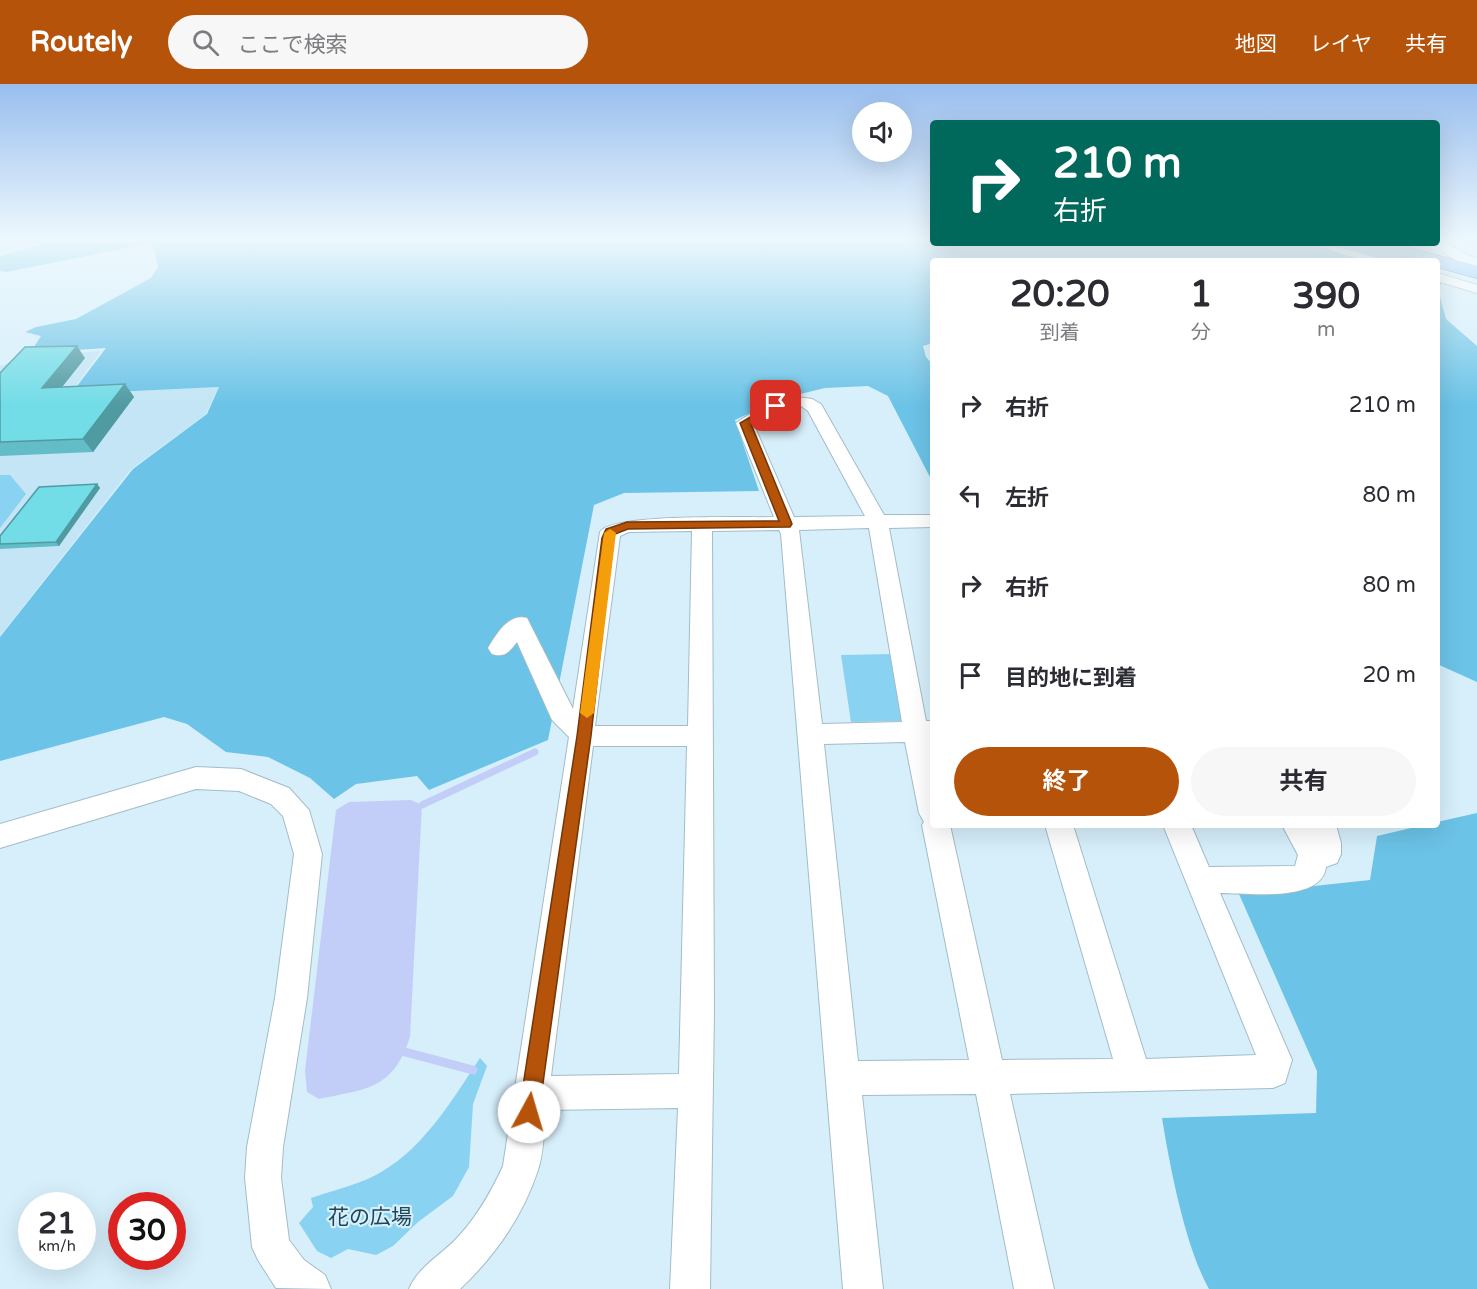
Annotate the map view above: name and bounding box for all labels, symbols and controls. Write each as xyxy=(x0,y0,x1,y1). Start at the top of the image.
search box xyxy=(168,15,588,69)
text: Routely xyxy=(30,25,132,59)
icon: search xyxy=(189,26,222,59)
text: ここで検索 xyxy=(237,32,347,58)
text: 地図 xyxy=(1235,32,1277,57)
text: レイヤ xyxy=(1310,32,1372,57)
text: 共有 xyxy=(1405,32,1447,57)
map controls xyxy=(852,102,912,162)
button: sound xyxy=(852,102,912,162)
text: 210 m xyxy=(1053,138,1182,189)
icon: right xyxy=(954,144,1032,222)
text: 右折 xyxy=(1053,195,1107,228)
text: 20:20 xyxy=(1010,273,1110,316)
text: 1 xyxy=(1190,273,1212,316)
text: 390 xyxy=(1292,275,1360,318)
text: m xyxy=(1317,318,1335,342)
text: 到着 xyxy=(1040,321,1080,345)
text: 分 xyxy=(1191,321,1211,345)
pin xyxy=(750,380,801,431)
icon: arrive xyxy=(759,389,792,422)
icon: right xyxy=(954,389,987,422)
text: 210 m xyxy=(1349,392,1416,418)
text: 右折 xyxy=(1005,395,1049,421)
icon: left xyxy=(954,479,987,512)
text: 80 m xyxy=(1362,482,1416,508)
text: 左折 xyxy=(1005,485,1049,511)
icon: right xyxy=(954,569,987,602)
text: 80 m xyxy=(1362,572,1416,598)
text: 右折 xyxy=(1005,575,1049,601)
icon: arrive xyxy=(954,659,987,692)
text: 20 m xyxy=(1362,662,1416,688)
text: 目的地に到着 xyxy=(1005,665,1137,691)
button: 終了 xyxy=(954,747,1179,816)
button: 共有 xyxy=(1191,747,1416,816)
position arrow xyxy=(497,1080,561,1144)
speed limit sign: 30 xyxy=(108,1192,186,1270)
text: 21 xyxy=(38,1205,76,1242)
park label: 花の広場 xyxy=(328,1205,412,1230)
text: km/h xyxy=(38,1237,76,1255)

